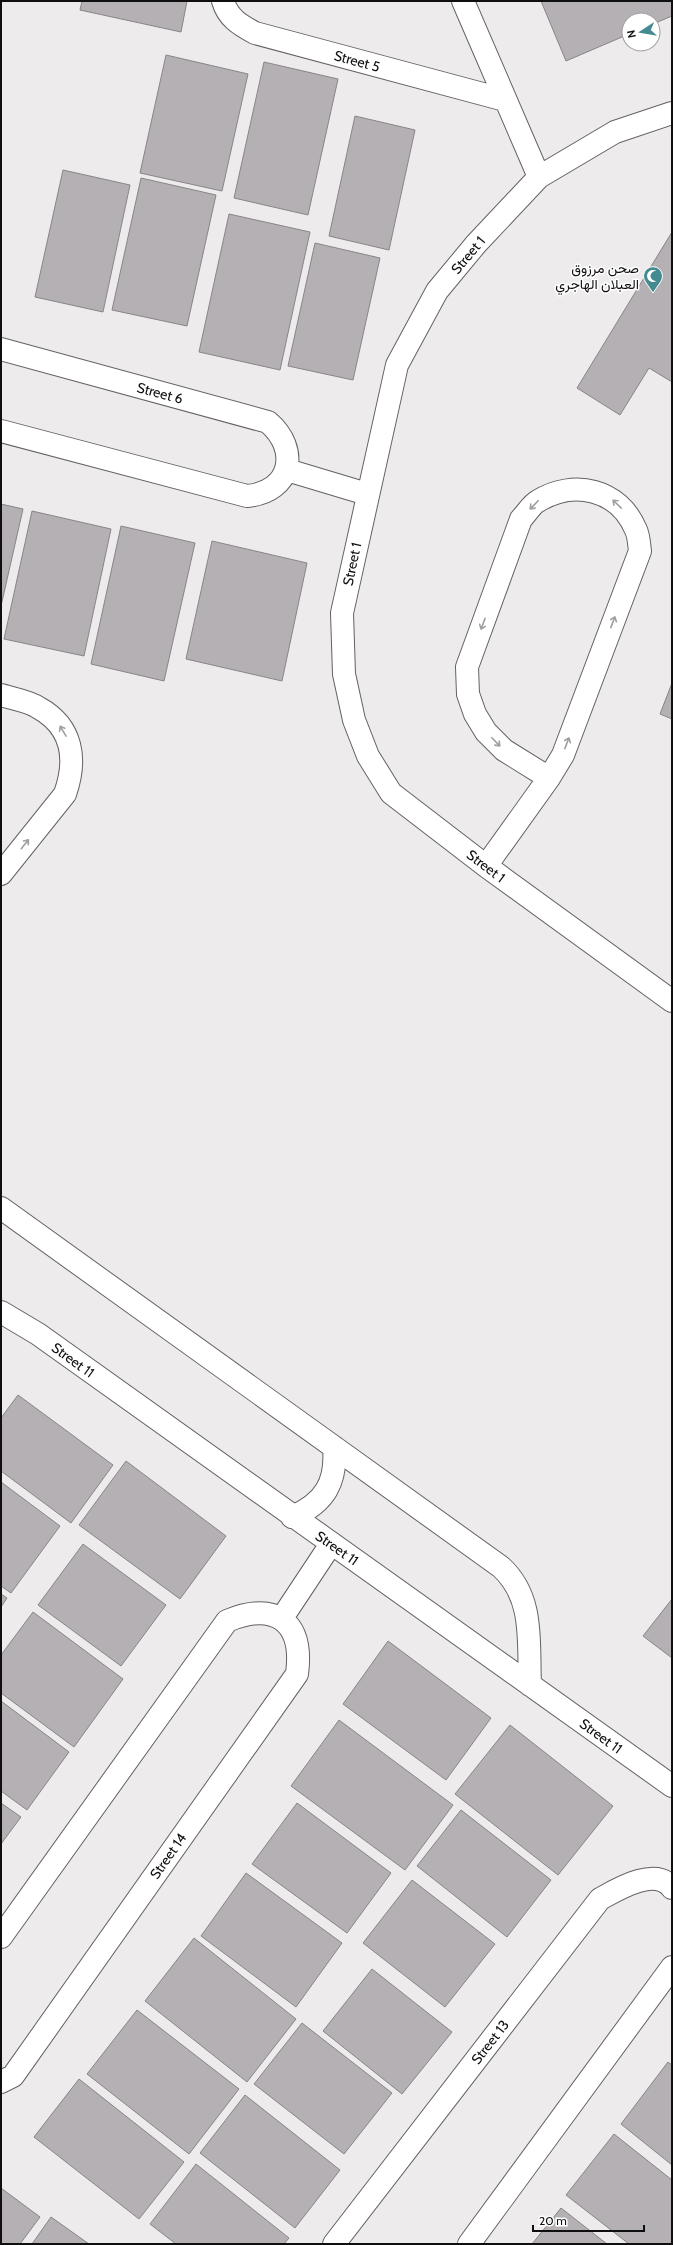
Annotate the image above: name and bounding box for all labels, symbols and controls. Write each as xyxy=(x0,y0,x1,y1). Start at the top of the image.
north arrow xyxy=(621,12,661,52)
text: N xyxy=(624,29,639,39)
street label: Street 5 xyxy=(332,46,382,76)
street label: Street 1 xyxy=(447,232,489,278)
place label: صحن مرزوق العبلان الهاجري xyxy=(555,259,639,296)
mosque icon: صحن مرزوق العبلان الهاجري xyxy=(642,265,664,293)
street label: Street 6 xyxy=(135,378,185,408)
one-way arrow xyxy=(612,499,622,509)
one-way arrow xyxy=(529,500,538,510)
street label: Street 1 xyxy=(339,541,365,587)
one-way arrow xyxy=(610,616,618,628)
one-way arrow xyxy=(478,617,486,629)
one-way arrow xyxy=(58,725,66,737)
one-way arrow xyxy=(491,737,501,747)
one-way arrow xyxy=(564,738,572,750)
one-way arrow xyxy=(21,838,30,849)
street label: Street 1 xyxy=(463,846,509,886)
street label: Street 11 xyxy=(48,1339,98,1381)
street label: Street 11 xyxy=(312,1527,362,1569)
street label: Street 11 xyxy=(576,1715,626,1757)
street label: Street 14 xyxy=(146,1830,190,1882)
street label: Street 13 xyxy=(467,2016,513,2068)
scale bar xyxy=(533,2207,644,2233)
text: 20 m xyxy=(539,2213,567,2228)

